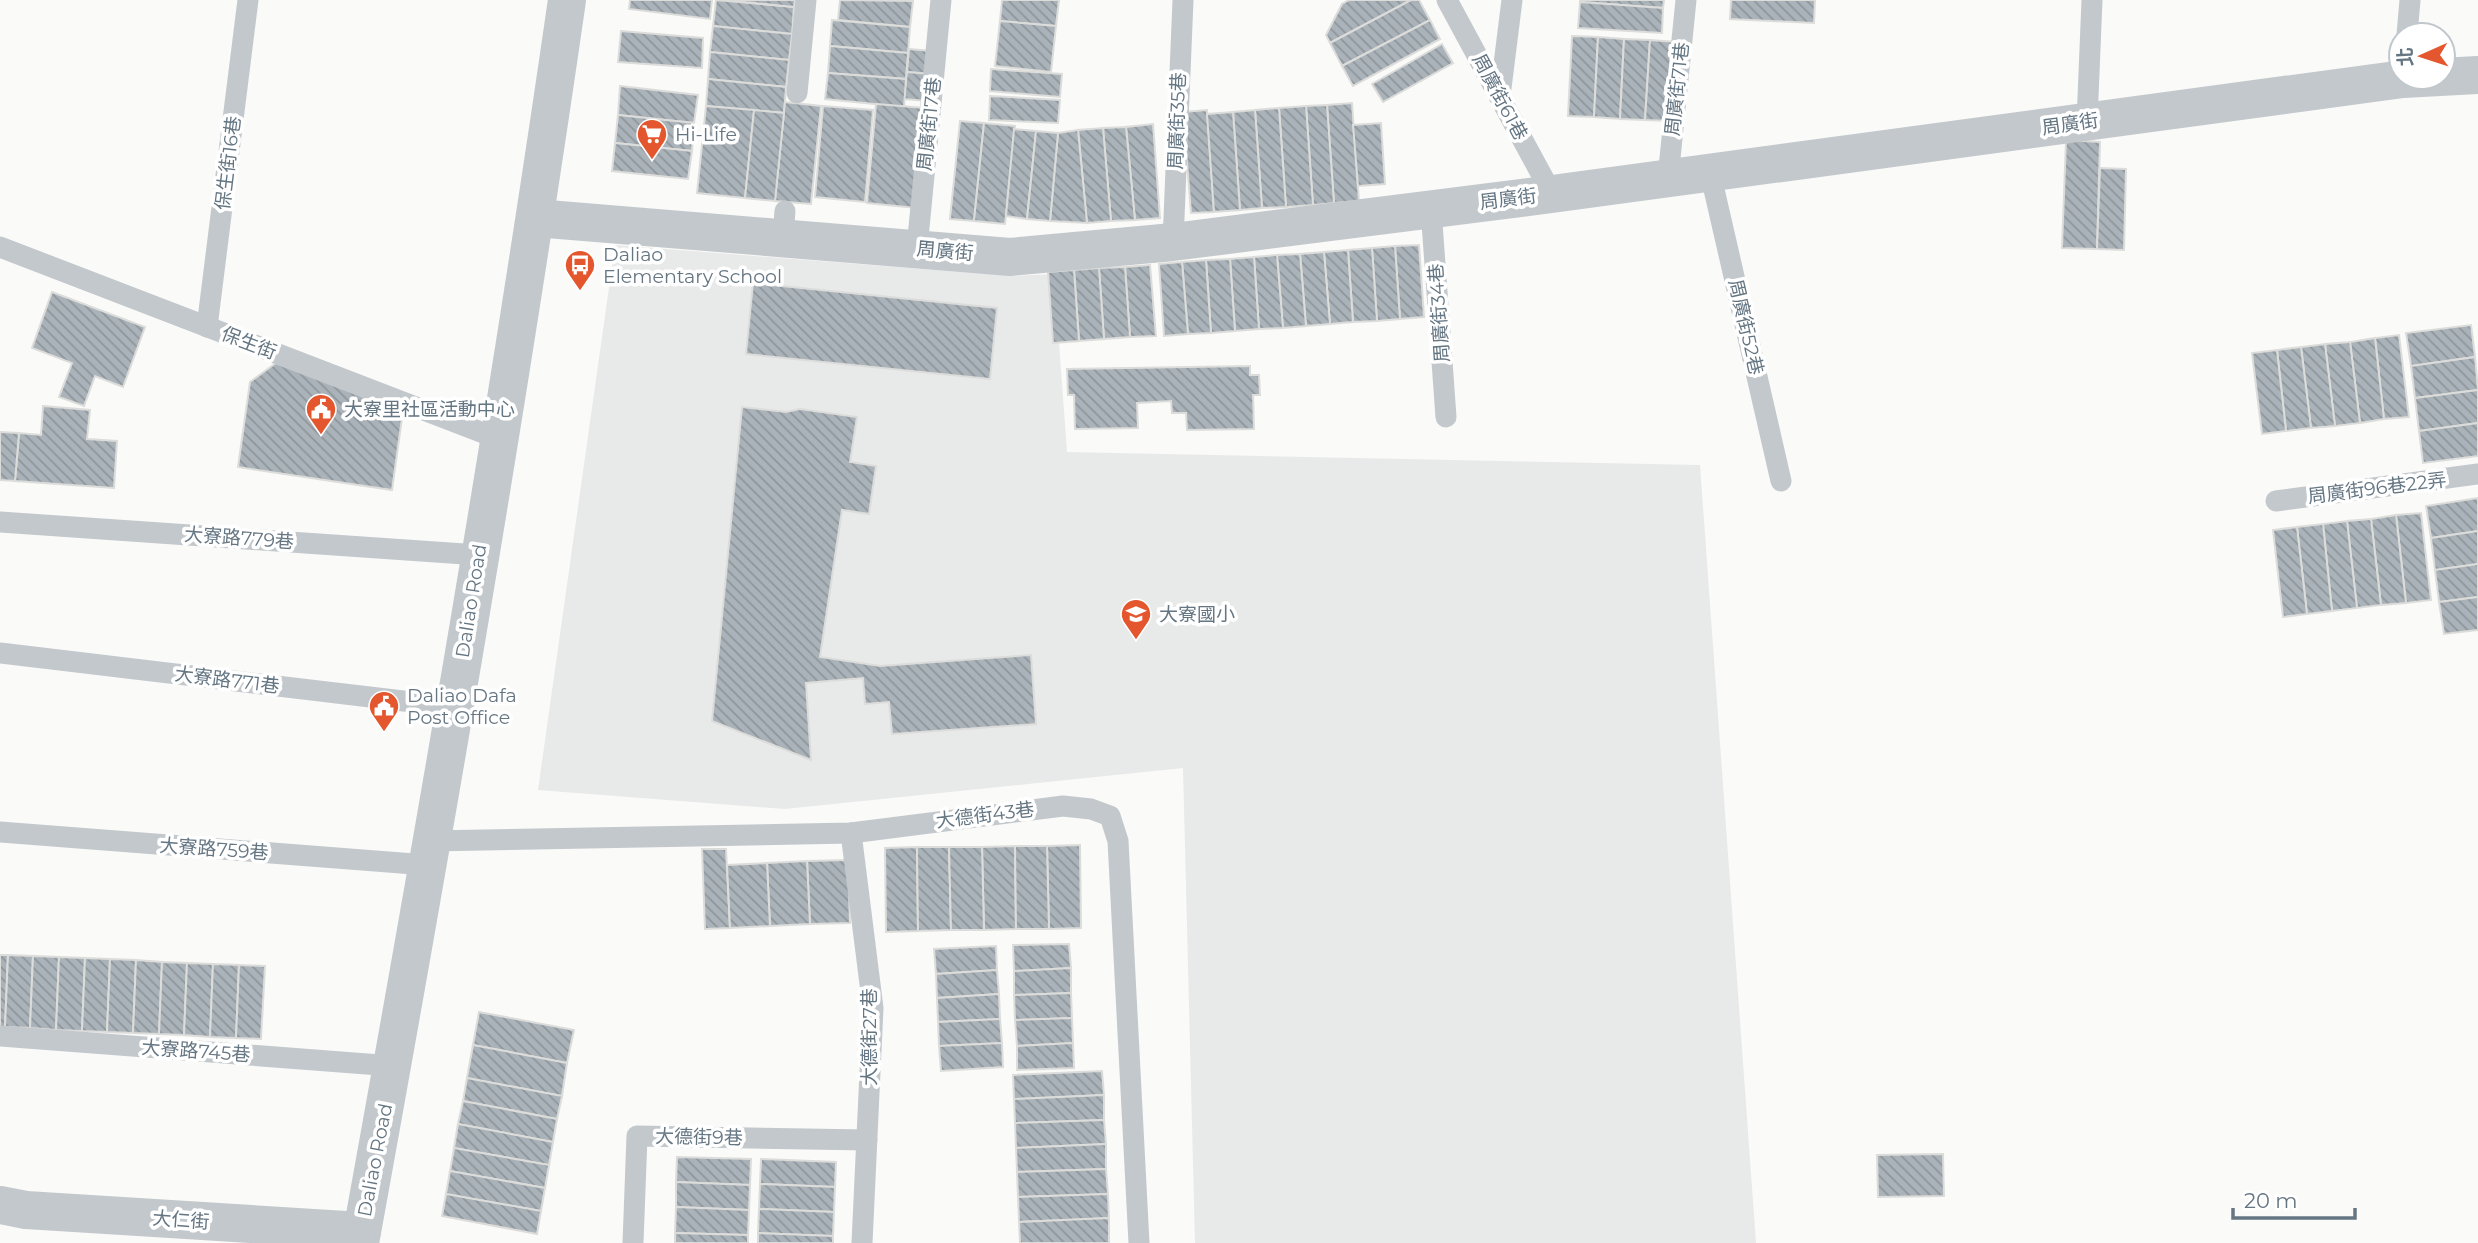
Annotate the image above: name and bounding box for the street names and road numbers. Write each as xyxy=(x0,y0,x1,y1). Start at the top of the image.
street label: 周廣街71巷 xyxy=(1661,41,1693,137)
street label: 周廣街61巷 xyxy=(1468,50,1532,144)
street label: 周廣街35巷 xyxy=(1164,72,1190,170)
street label: 周廣街17巷 xyxy=(913,76,945,172)
street label: 周廣街 xyxy=(2040,109,2100,139)
street label: 保生街16巷 xyxy=(211,115,245,211)
street label: 周廣街 xyxy=(1478,184,1538,214)
street label: 周廣街 xyxy=(916,237,974,265)
street label: 周廣街34巷 xyxy=(1424,263,1454,363)
street label: 周廣街52巷 xyxy=(1724,277,1768,377)
street label: 保生街 xyxy=(218,322,280,364)
street label: 周廣街96巷22弄 xyxy=(2306,468,2448,508)
street label: 大寮路779巷 xyxy=(183,523,295,553)
street label: Daliao Road xyxy=(451,542,491,660)
street label: 大寮路771巷 xyxy=(173,662,281,698)
street label: 大德街43巷 xyxy=(934,798,1036,832)
street label: 大寮路759巷 xyxy=(159,834,269,864)
street label: 大德街27巷 xyxy=(858,988,881,1086)
street label: 大寮路745巷 xyxy=(141,1036,251,1066)
street label: Daliao Road xyxy=(353,1101,397,1219)
street label: 大德街9巷 xyxy=(655,1125,743,1149)
street label: 大仁街 xyxy=(152,1207,210,1233)

